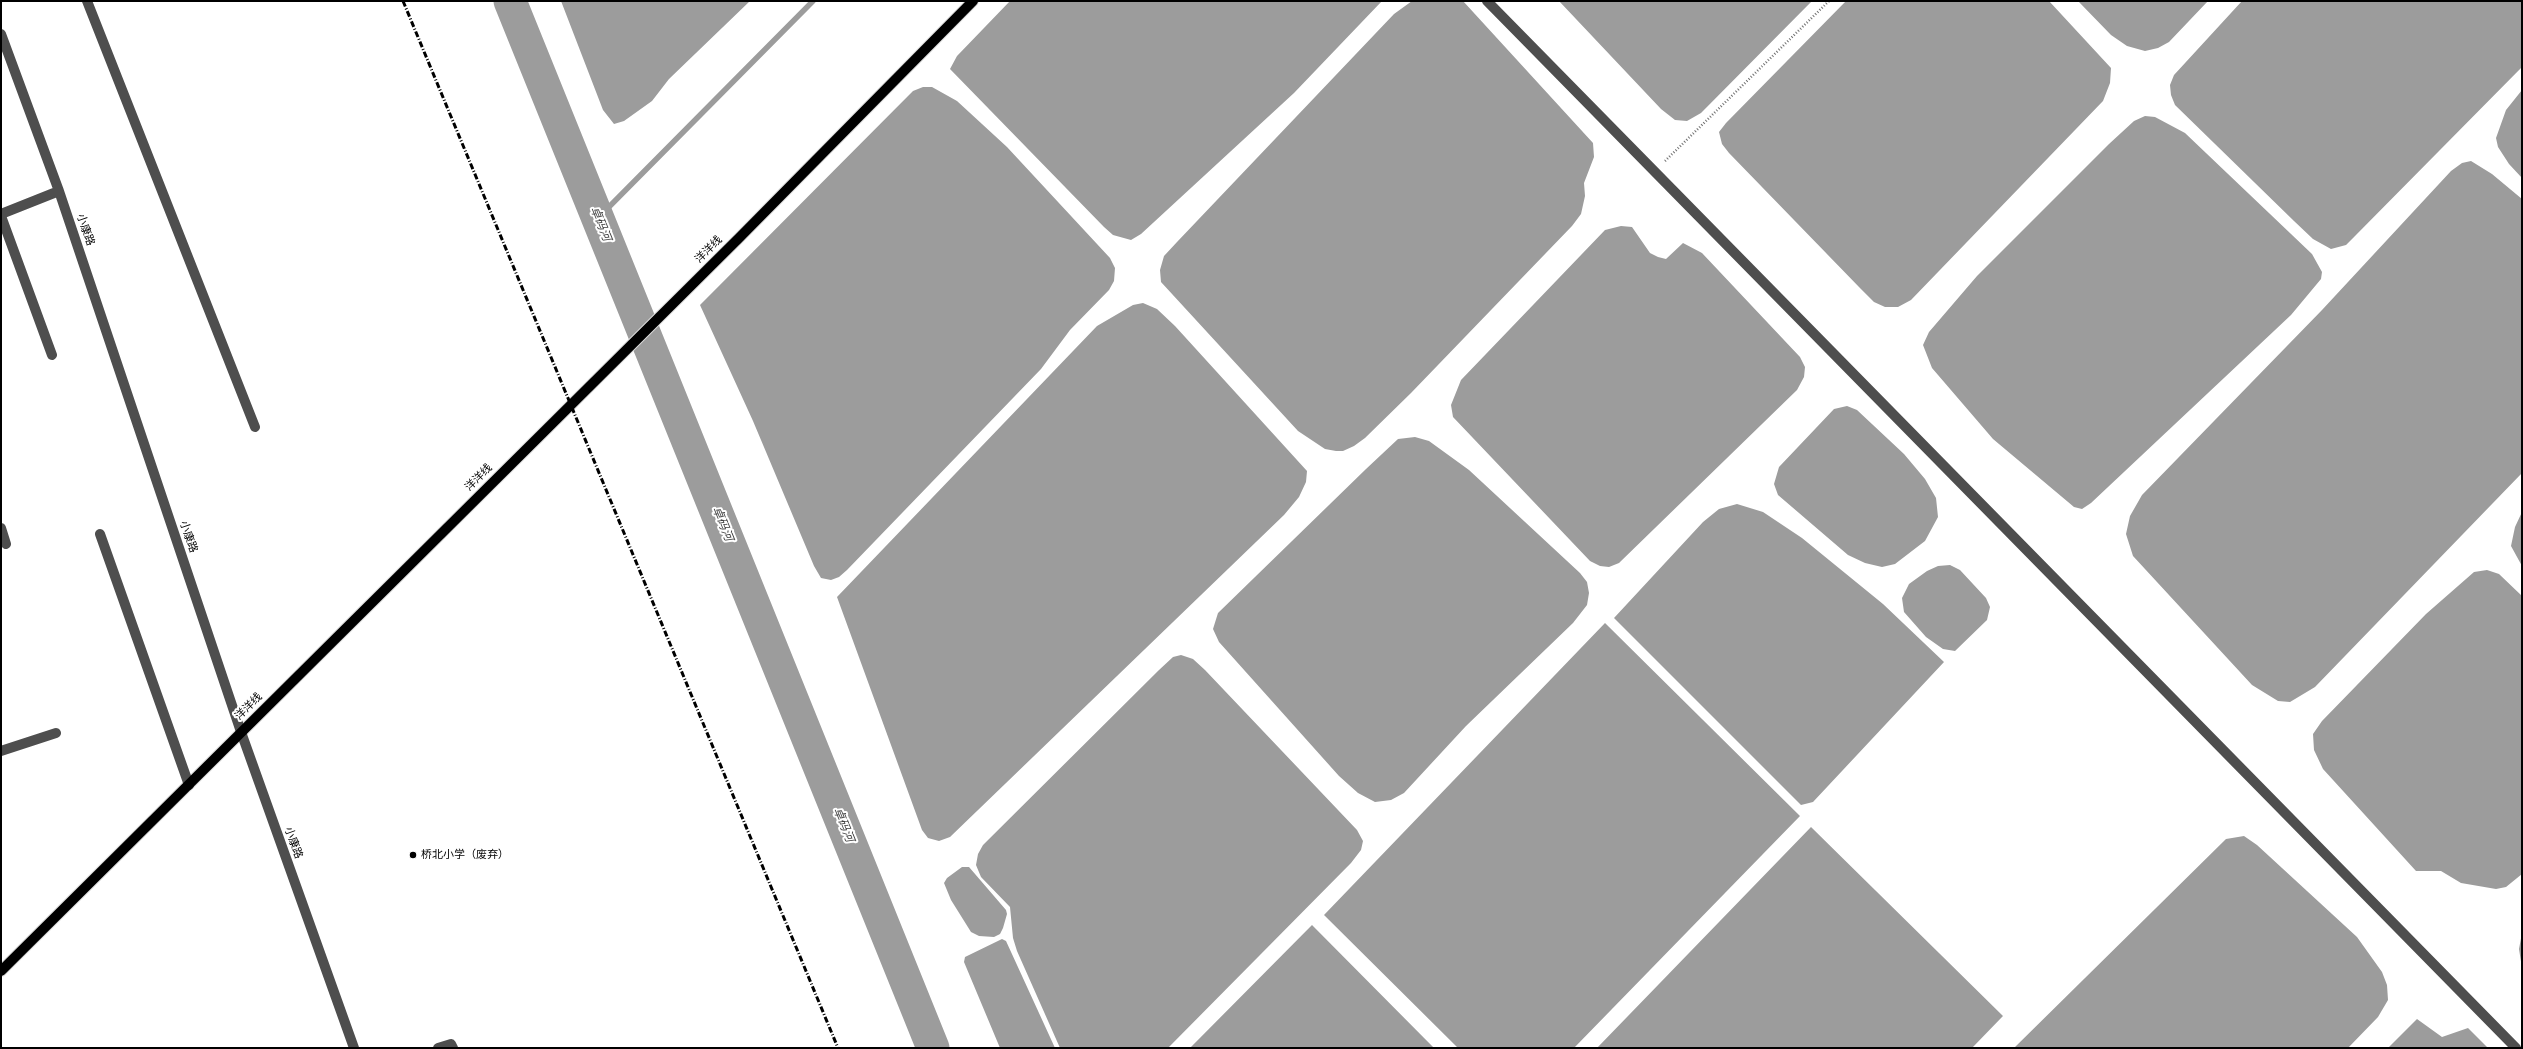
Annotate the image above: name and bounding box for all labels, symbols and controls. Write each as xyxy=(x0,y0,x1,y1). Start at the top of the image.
water label: 卓码河 xyxy=(587,205,613,243)
street label: 小康路 xyxy=(73,212,97,248)
street label: 洋洋线 xyxy=(693,234,725,266)
street label: 洋洋线 xyxy=(463,462,495,494)
water label: 卓码河 xyxy=(709,505,735,543)
street label: 小康路 xyxy=(176,519,200,555)
street label: 洋洋线 xyxy=(233,691,265,723)
water label: 卓码河 xyxy=(830,806,856,844)
street label: 小康路 xyxy=(281,825,305,861)
place label: 桥北小学（废弃） xyxy=(421,848,509,862)
marker: 桥北小学（废弃） xyxy=(408,850,418,860)

